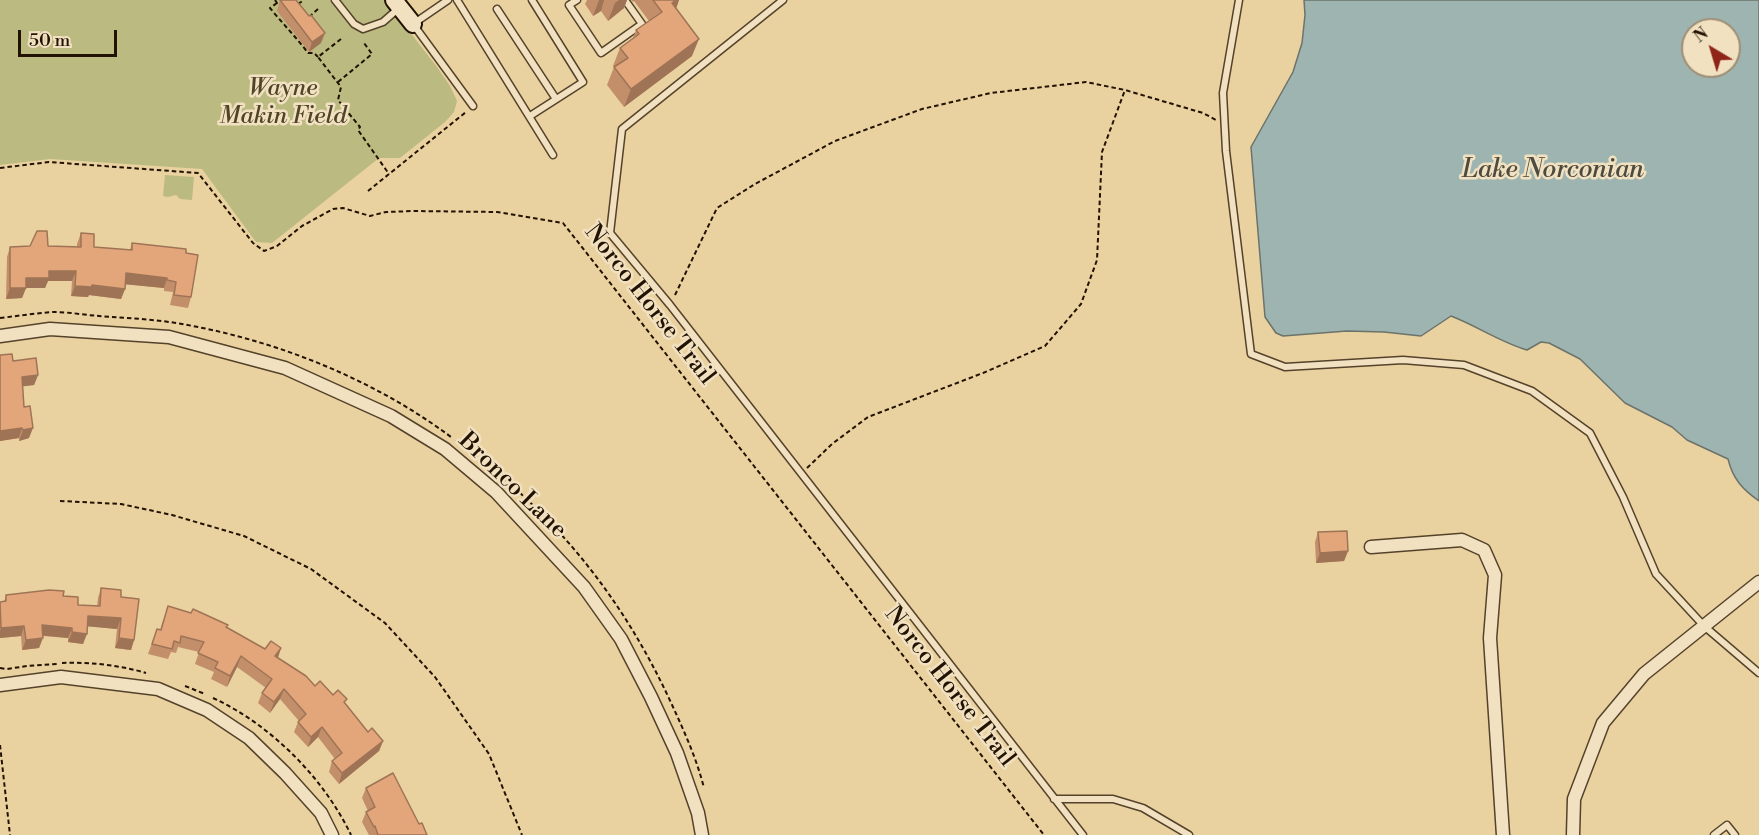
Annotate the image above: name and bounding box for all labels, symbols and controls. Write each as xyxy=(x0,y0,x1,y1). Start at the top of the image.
scale bar xyxy=(21,18,120,56)
north arrow xyxy=(1681,18,1741,78)
text: N xyxy=(1690,24,1712,47)
text: 50 m xyxy=(29,29,70,52)
park label: Wayne Makin Field xyxy=(219,75,347,131)
water label: Lake Norconian xyxy=(1462,155,1644,187)
street label: Norco Horse Trail xyxy=(577,219,721,391)
street label: Bronco Lane xyxy=(452,427,572,545)
street label: Norco Horse Trail xyxy=(877,601,1021,773)

